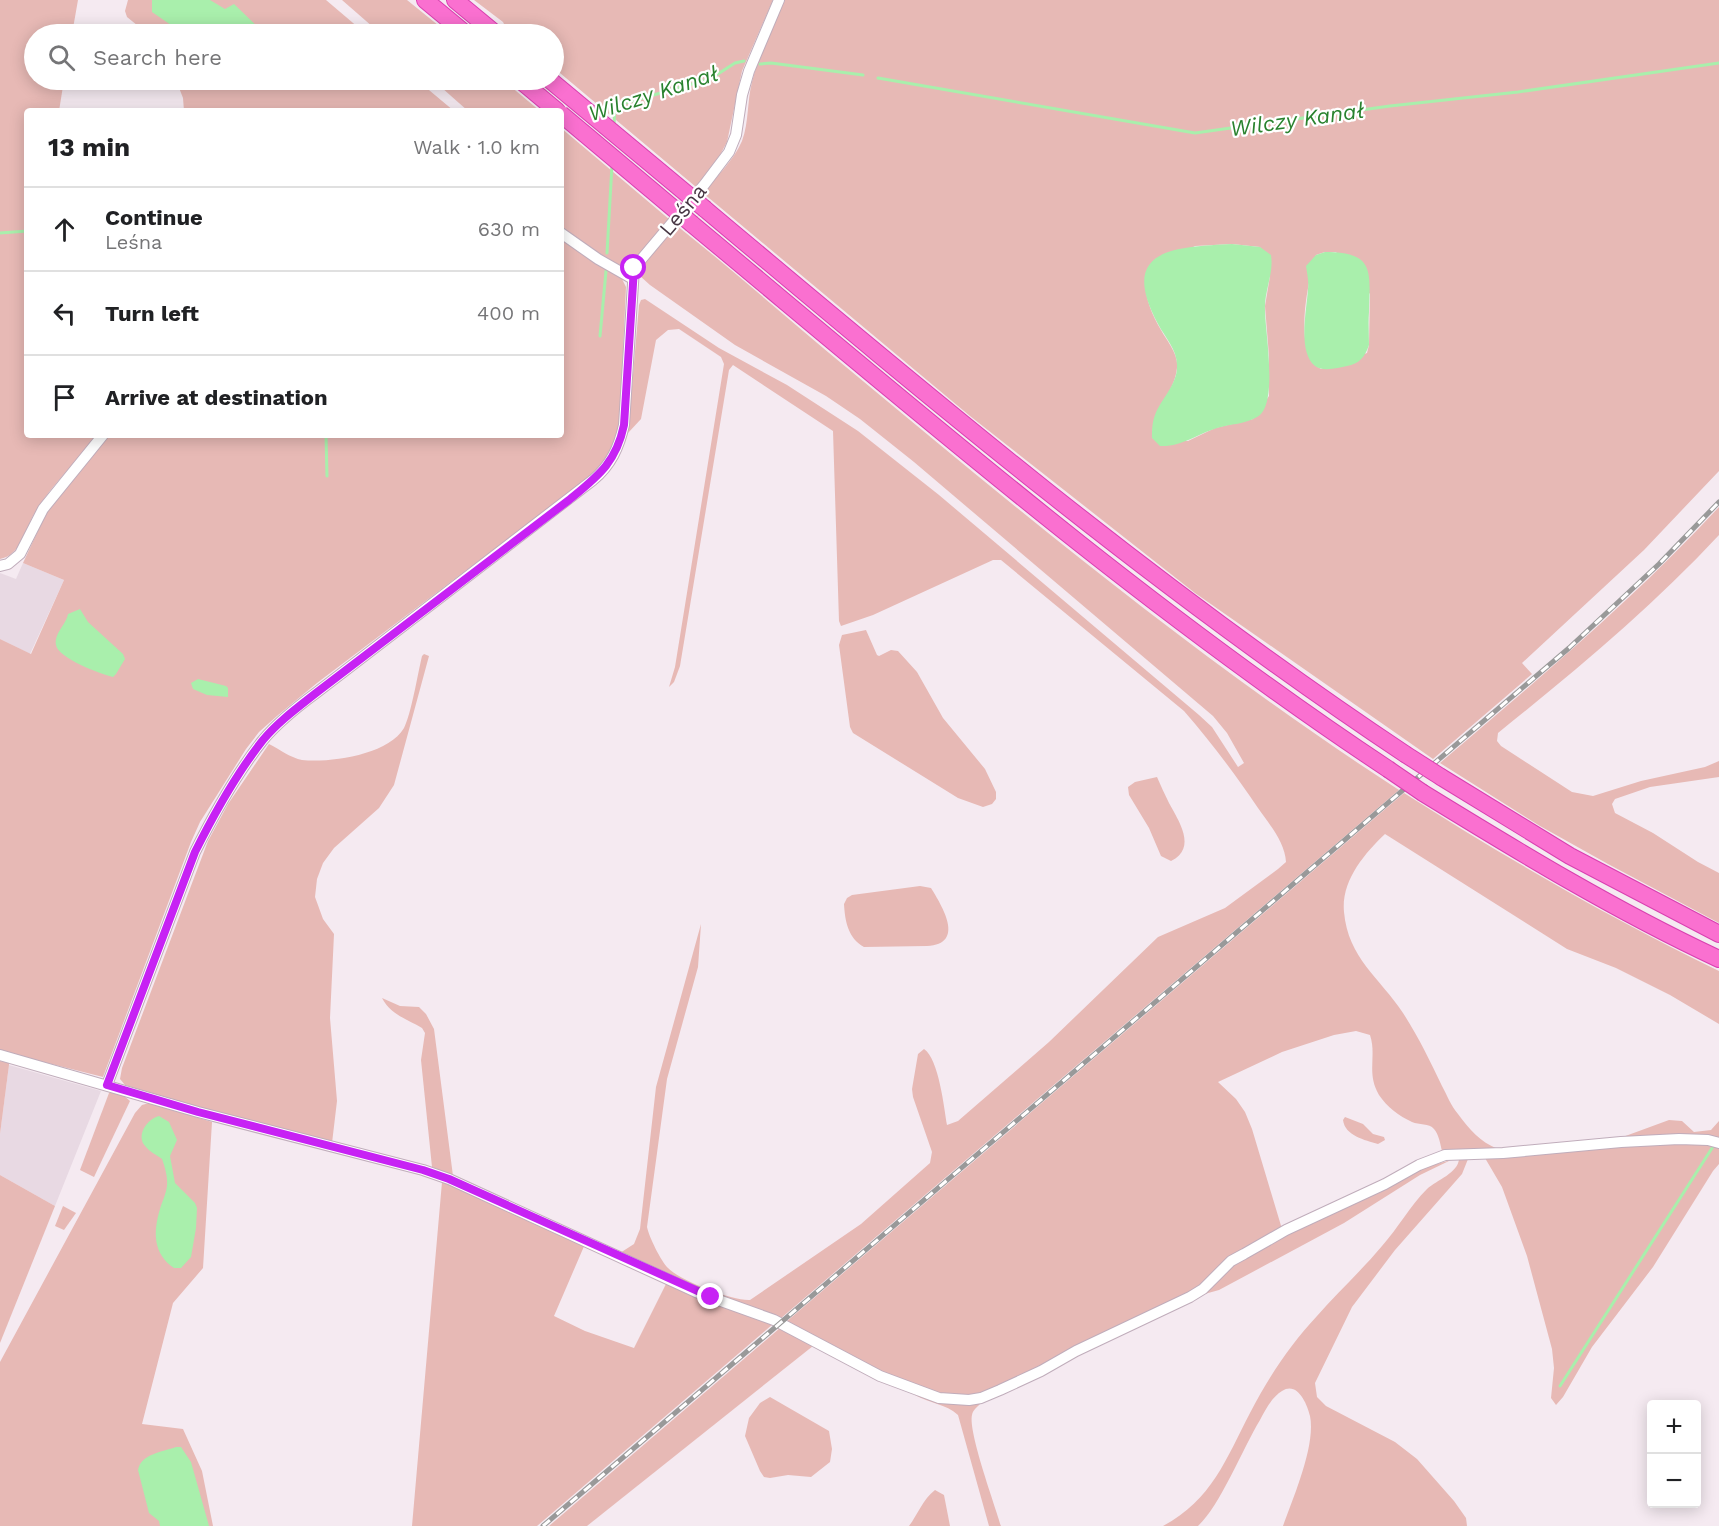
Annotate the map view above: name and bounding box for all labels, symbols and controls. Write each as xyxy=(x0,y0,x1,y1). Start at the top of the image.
search box xyxy=(24,24,564,90)
icon: search xyxy=(45,41,78,74)
text: Search here xyxy=(93,45,222,70)
water label: Wilczy Kanał xyxy=(585,60,722,126)
water label: Wilczy Kanał xyxy=(1229,98,1367,141)
text: 13 min xyxy=(48,132,130,162)
text: Walk · 1.0 km xyxy=(413,135,540,159)
street label: Leśna xyxy=(654,178,712,241)
text: Continue xyxy=(105,205,203,230)
icon: ahead xyxy=(48,213,81,246)
text: 630 m xyxy=(478,217,540,241)
text: Leśna xyxy=(105,230,162,254)
route start xyxy=(620,254,646,280)
icon: left xyxy=(48,297,81,330)
text: Turn left xyxy=(105,301,199,326)
text: 400 m xyxy=(477,301,540,325)
icon: arrive xyxy=(48,381,81,414)
text: Arrive at destination xyxy=(105,385,328,410)
route end xyxy=(697,1283,723,1309)
map controls xyxy=(1647,1400,1701,1508)
button: + xyxy=(1647,1400,1701,1454)
button: − xyxy=(1647,1454,1701,1508)

